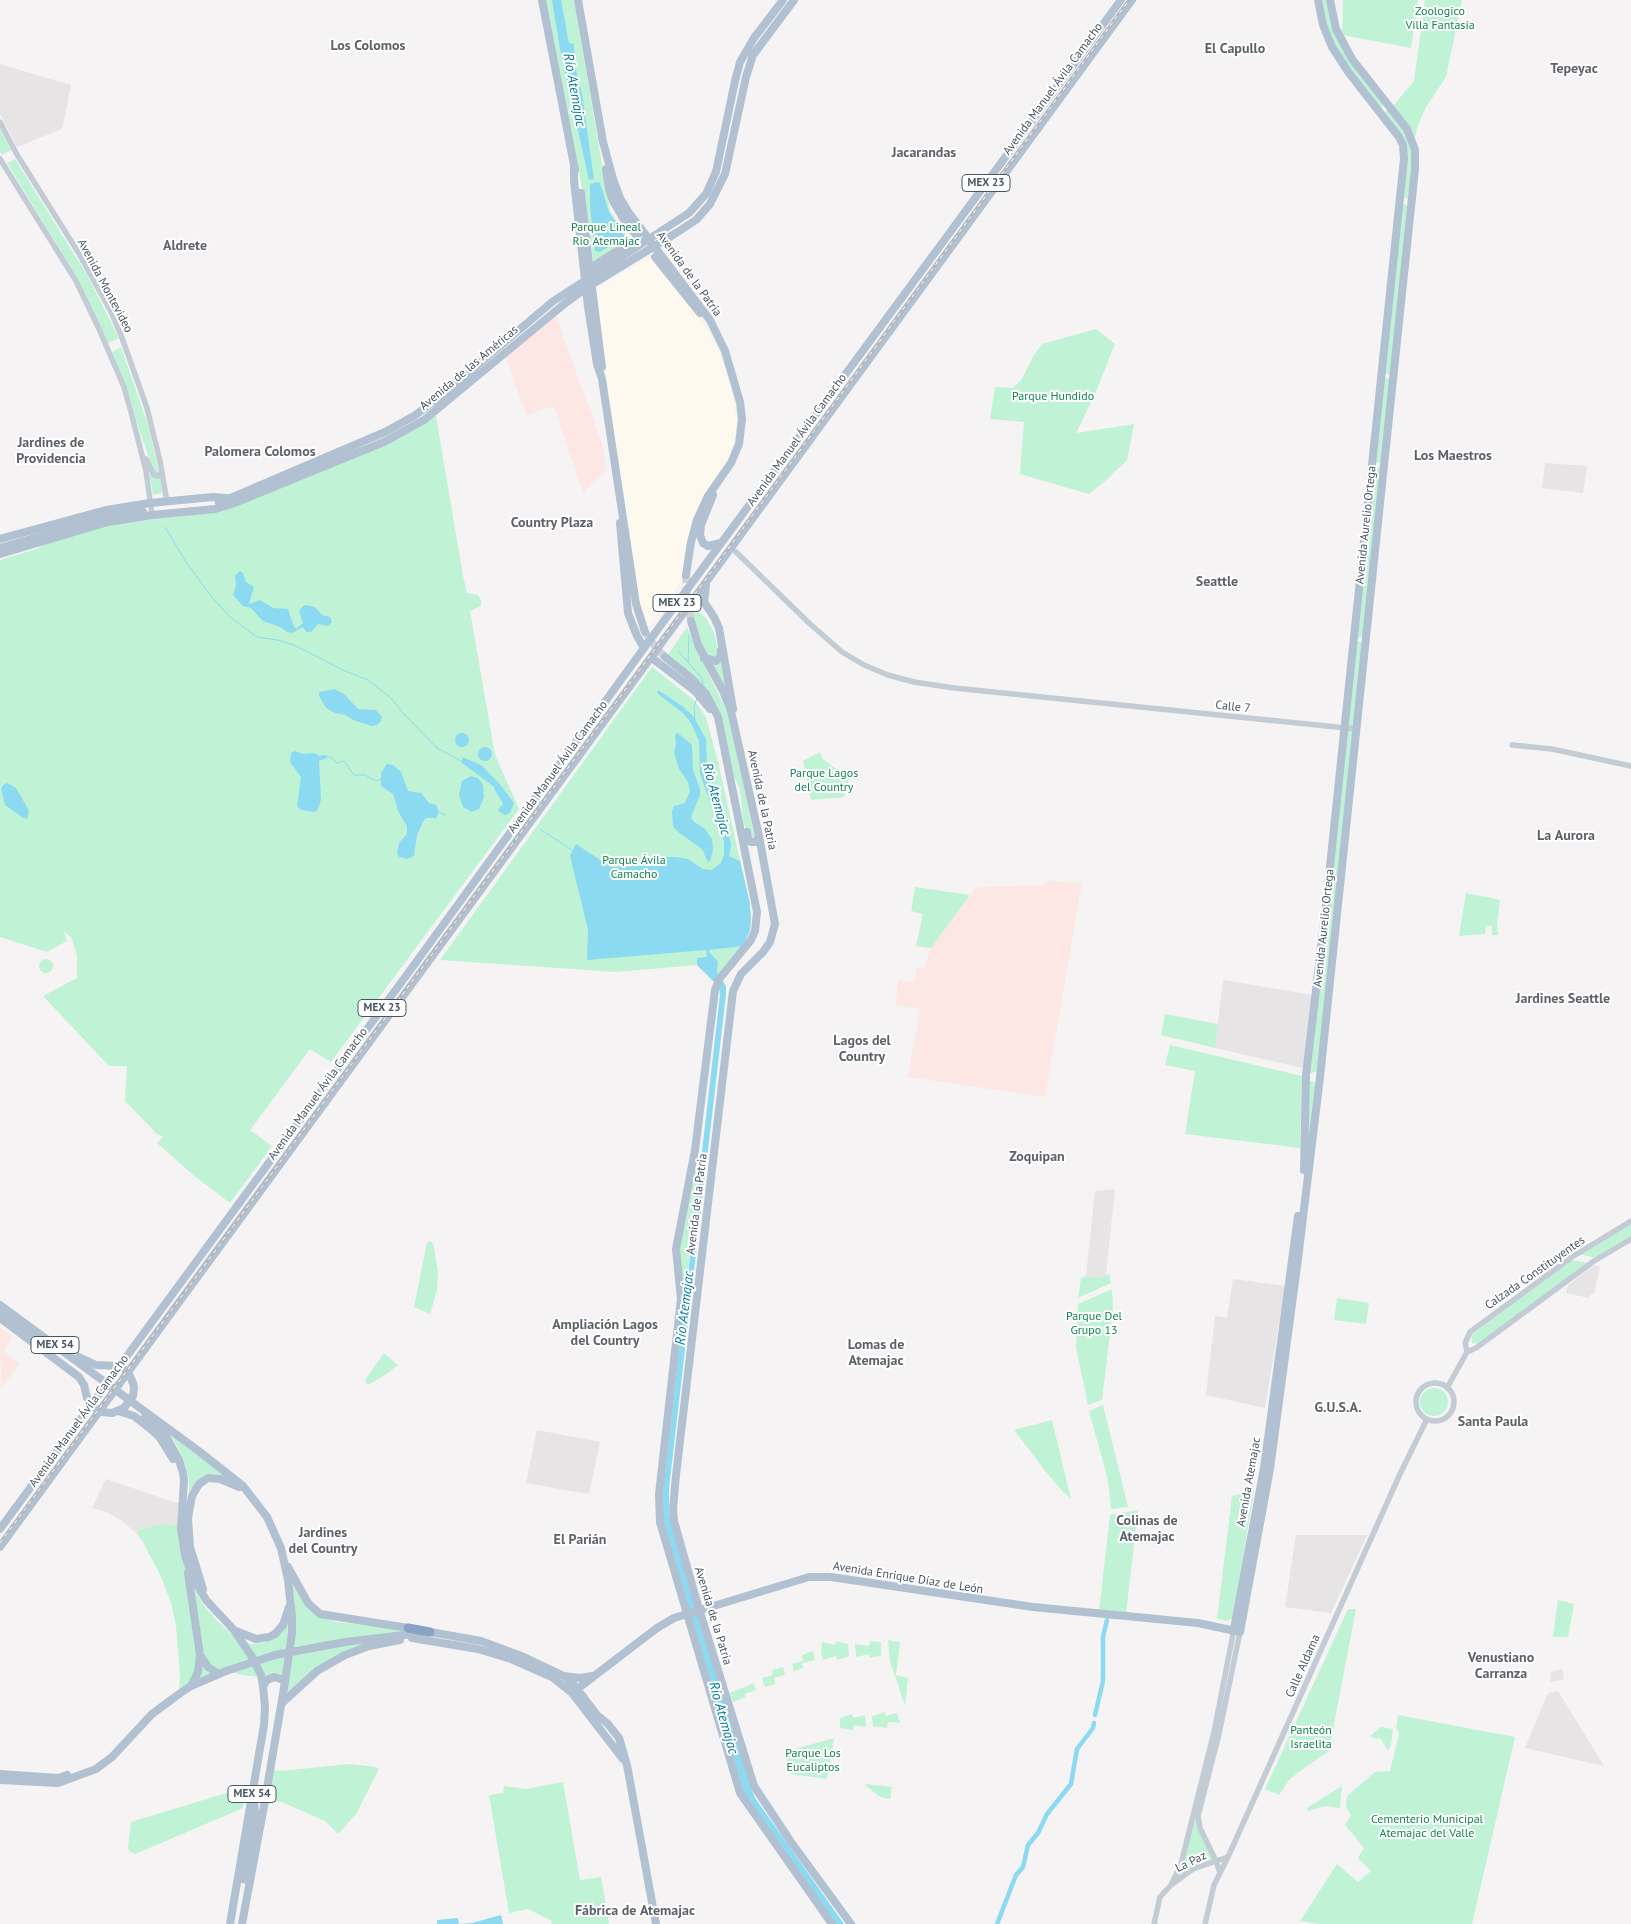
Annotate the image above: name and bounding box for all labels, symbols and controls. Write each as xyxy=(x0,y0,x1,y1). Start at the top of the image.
park label: Zoologico Villa Fantasía xyxy=(1405,5,1475,33)
street label: Avenida Manuel Ávila Camacho xyxy=(1000,20,1106,158)
district label: Los Colomos xyxy=(331,38,405,54)
district label: El Capullo xyxy=(1205,41,1265,57)
water label: Río Atemajac xyxy=(559,52,589,128)
district label: Tepeyac xyxy=(1550,61,1598,77)
district label: Jacarandas xyxy=(892,145,956,161)
road number: MEX 23 xyxy=(962,174,1010,192)
park label: Parque Lineal Rio Atemajac xyxy=(571,221,641,249)
street label: Avenida de la Patria xyxy=(653,229,725,319)
street label: Avenida Montevideo xyxy=(74,237,136,335)
district label: Aldrete xyxy=(163,238,207,254)
street label: Avenida de las Américas xyxy=(417,323,521,413)
street label: Avenida Manuel Ávila Camacho xyxy=(744,371,850,509)
park label: Parque Hundido xyxy=(1012,390,1094,404)
district label: Jardines de Providencia xyxy=(16,435,86,468)
district label: Palomera Colomos xyxy=(204,444,316,460)
district label: Los Maestros xyxy=(1414,448,1492,464)
street label: Avenida Aurelio Ortega xyxy=(1353,465,1379,585)
district label: Country Plaza xyxy=(511,515,593,531)
district label: Seattle xyxy=(1196,574,1238,590)
road number: MEX 23 xyxy=(653,594,701,612)
street label: Avenida Manuel Ávila Camacho xyxy=(505,698,611,836)
street label: Calle 7 xyxy=(1215,698,1251,716)
street label: Avenida de la Patria xyxy=(744,749,780,851)
water label: Río Atemajac xyxy=(698,761,734,837)
park label: Parque Lagos del Country xyxy=(790,767,858,795)
district label: La Aurora xyxy=(1537,828,1595,844)
park label: Parque Ávila Camacho xyxy=(602,854,666,882)
street label: Avenida Aurelio Ortega xyxy=(1311,868,1337,988)
district label: Jardines Seattle xyxy=(1516,991,1610,1007)
road number: MEX 23 xyxy=(358,1000,406,1016)
street label: Avenida Manuel Ávila Camacho xyxy=(265,1025,371,1163)
district label: Lagos del Country xyxy=(833,1033,891,1066)
district label: Zoquipan xyxy=(1009,1149,1065,1165)
street label: Avenida de la Patria xyxy=(684,1153,710,1255)
street label: Calzada Constituyentes xyxy=(1482,1233,1588,1313)
water label: Río Atemajac xyxy=(672,1270,698,1346)
park label: Parque Del Grupo 13 xyxy=(1066,1310,1122,1338)
district label: Ampliación Lagos del Country xyxy=(552,1317,658,1350)
road number: MEX 54 xyxy=(31,1336,79,1354)
district label: Lomas de Atemajac xyxy=(848,1337,904,1370)
street label: Avenida Manuel Ávila Camacho xyxy=(26,1352,132,1490)
district label: G.U.S.A. xyxy=(1314,1400,1362,1416)
district label: Santa Paula xyxy=(1458,1414,1528,1430)
street label: Avenida Atemajac xyxy=(1234,1436,1264,1528)
district label: Colinas de Atemajac xyxy=(1116,1513,1178,1545)
district label: Jardines del Country xyxy=(289,1525,357,1558)
district label: El Parián xyxy=(554,1532,606,1548)
street label: Avenida Enrique Díaz de León xyxy=(832,1559,984,1597)
street label: Avenida de la Patria xyxy=(691,1565,735,1667)
street label: Calle Aldama xyxy=(1283,1632,1323,1700)
district label: Venustiano Carranza xyxy=(1468,1650,1534,1682)
water label: Río Atemajac xyxy=(705,1680,741,1756)
park label: Panteón Israelita xyxy=(1290,1724,1332,1752)
park label: Parque Los Eucaliptos xyxy=(785,1747,841,1775)
road number: MEX 54 xyxy=(228,1786,276,1802)
park label: Cementerio Municipal Atemajac del Valle xyxy=(1371,1813,1483,1841)
street label: La Paz xyxy=(1173,1848,1209,1876)
district label: Fábrica de Atemajac xyxy=(575,1903,695,1919)

